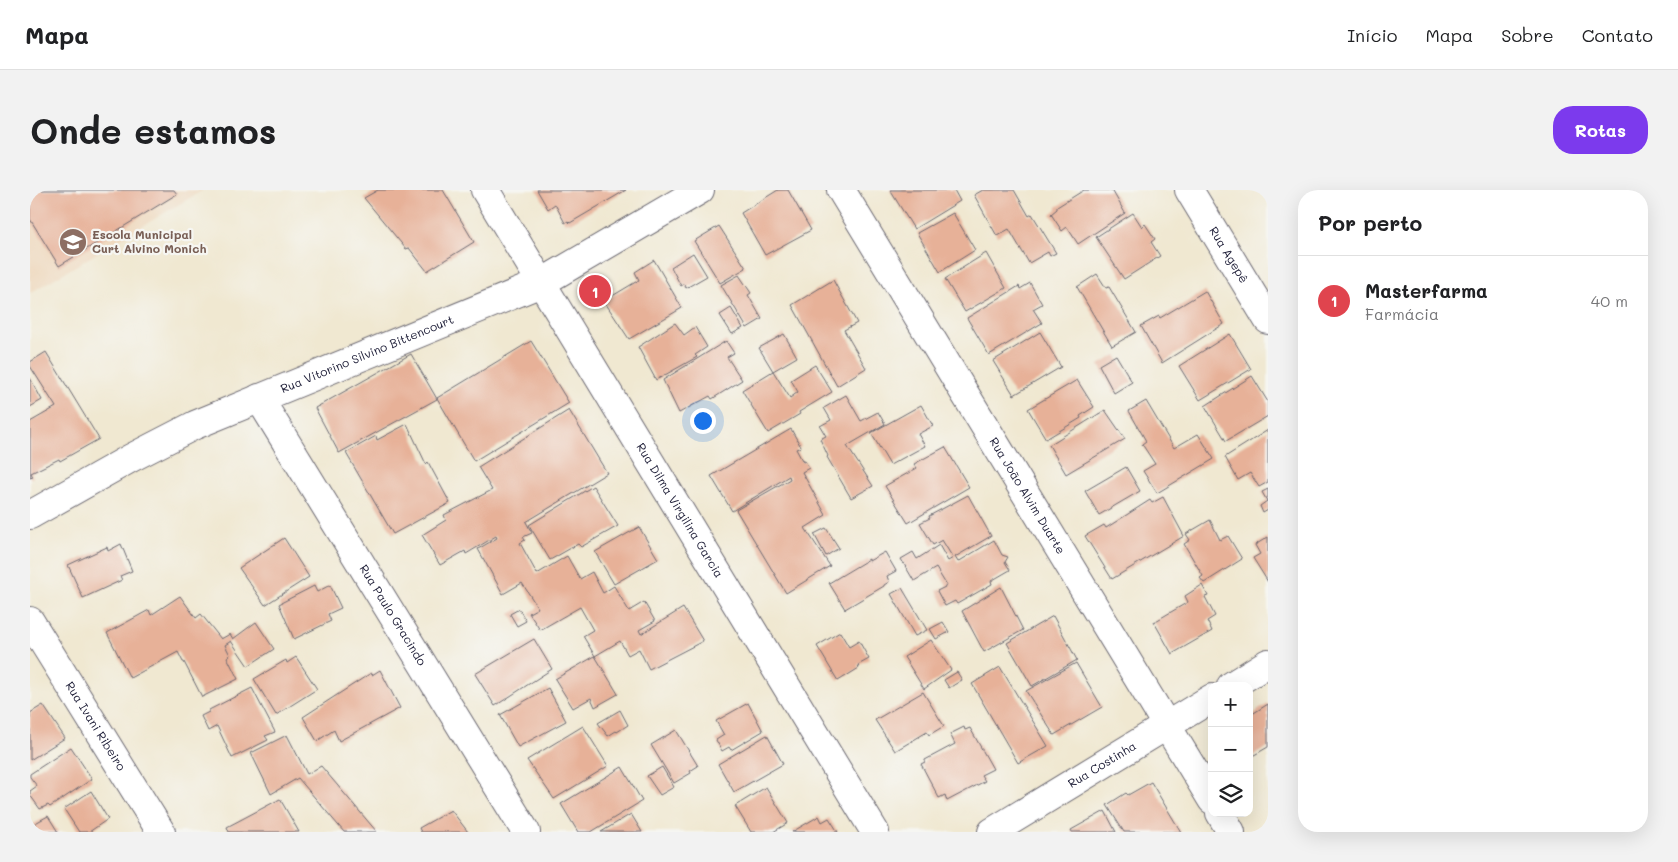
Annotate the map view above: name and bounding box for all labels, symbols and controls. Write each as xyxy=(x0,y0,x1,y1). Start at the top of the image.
text: Mapa xyxy=(25,19,89,50)
text: Início xyxy=(1347,23,1397,47)
text: Mapa xyxy=(1425,23,1473,47)
text: Sobre xyxy=(1501,23,1554,47)
text: Contato xyxy=(1582,23,1653,47)
button: Rotas xyxy=(1553,106,1648,154)
text: Onde estamos xyxy=(30,107,276,153)
text: Por perto xyxy=(1318,209,1422,236)
street label: Rua Agepê xyxy=(1206,223,1253,286)
place label: Escola Municipal Curt Alvino Monich xyxy=(92,226,206,256)
school or university icon: Escola Municipal Curt Alvino Monich xyxy=(58,227,88,257)
pin: 1 xyxy=(579,272,611,310)
text: Masterfarma xyxy=(1365,278,1488,303)
text: 1 xyxy=(1330,290,1338,311)
text: 40 m xyxy=(1591,290,1628,311)
text: Farmácia xyxy=(1365,303,1439,324)
street label: Rua Vitorino Silvino Bittencourt xyxy=(278,311,456,396)
your location xyxy=(690,408,716,434)
street label: Rua João Alvim Duarte xyxy=(986,434,1069,557)
street label: Rua Dilma Virgilina Garcia xyxy=(633,440,728,580)
street label: Rua Paulo Gracindo xyxy=(356,561,431,668)
street label: Rua Ivani Ribeiro xyxy=(62,678,130,773)
map controls xyxy=(1208,682,1253,817)
button: + xyxy=(1208,682,1253,727)
button: − xyxy=(1208,727,1253,772)
street label: Rua Costinha xyxy=(1065,737,1139,791)
button: layers xyxy=(1208,772,1253,817)

